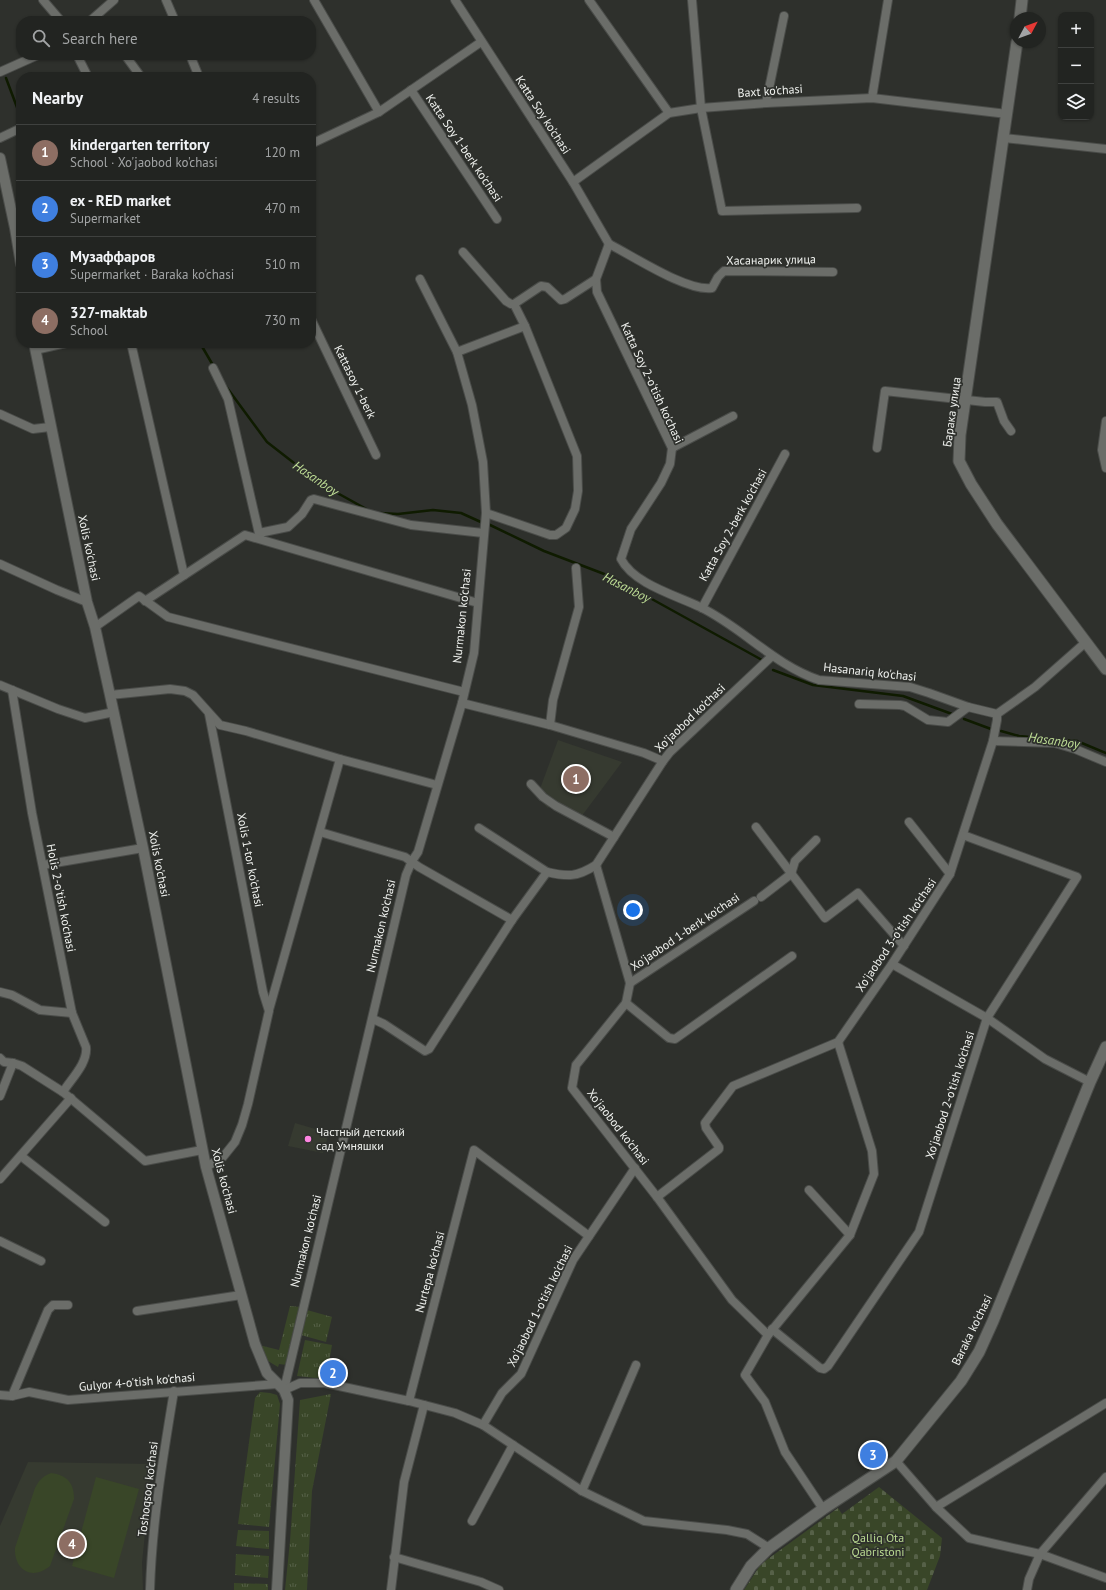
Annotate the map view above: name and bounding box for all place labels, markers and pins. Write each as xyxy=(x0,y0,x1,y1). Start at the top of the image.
pin: 1 xyxy=(563,764,589,794)
place label: Частный детский сад Умняшки xyxy=(316,1124,405,1153)
marker: Частный детский сад Умняшки xyxy=(303,1134,313,1144)
pin: 2 xyxy=(320,1358,346,1388)
pin: 3 xyxy=(860,1440,886,1470)
pin: 4 xyxy=(59,1529,85,1559)

